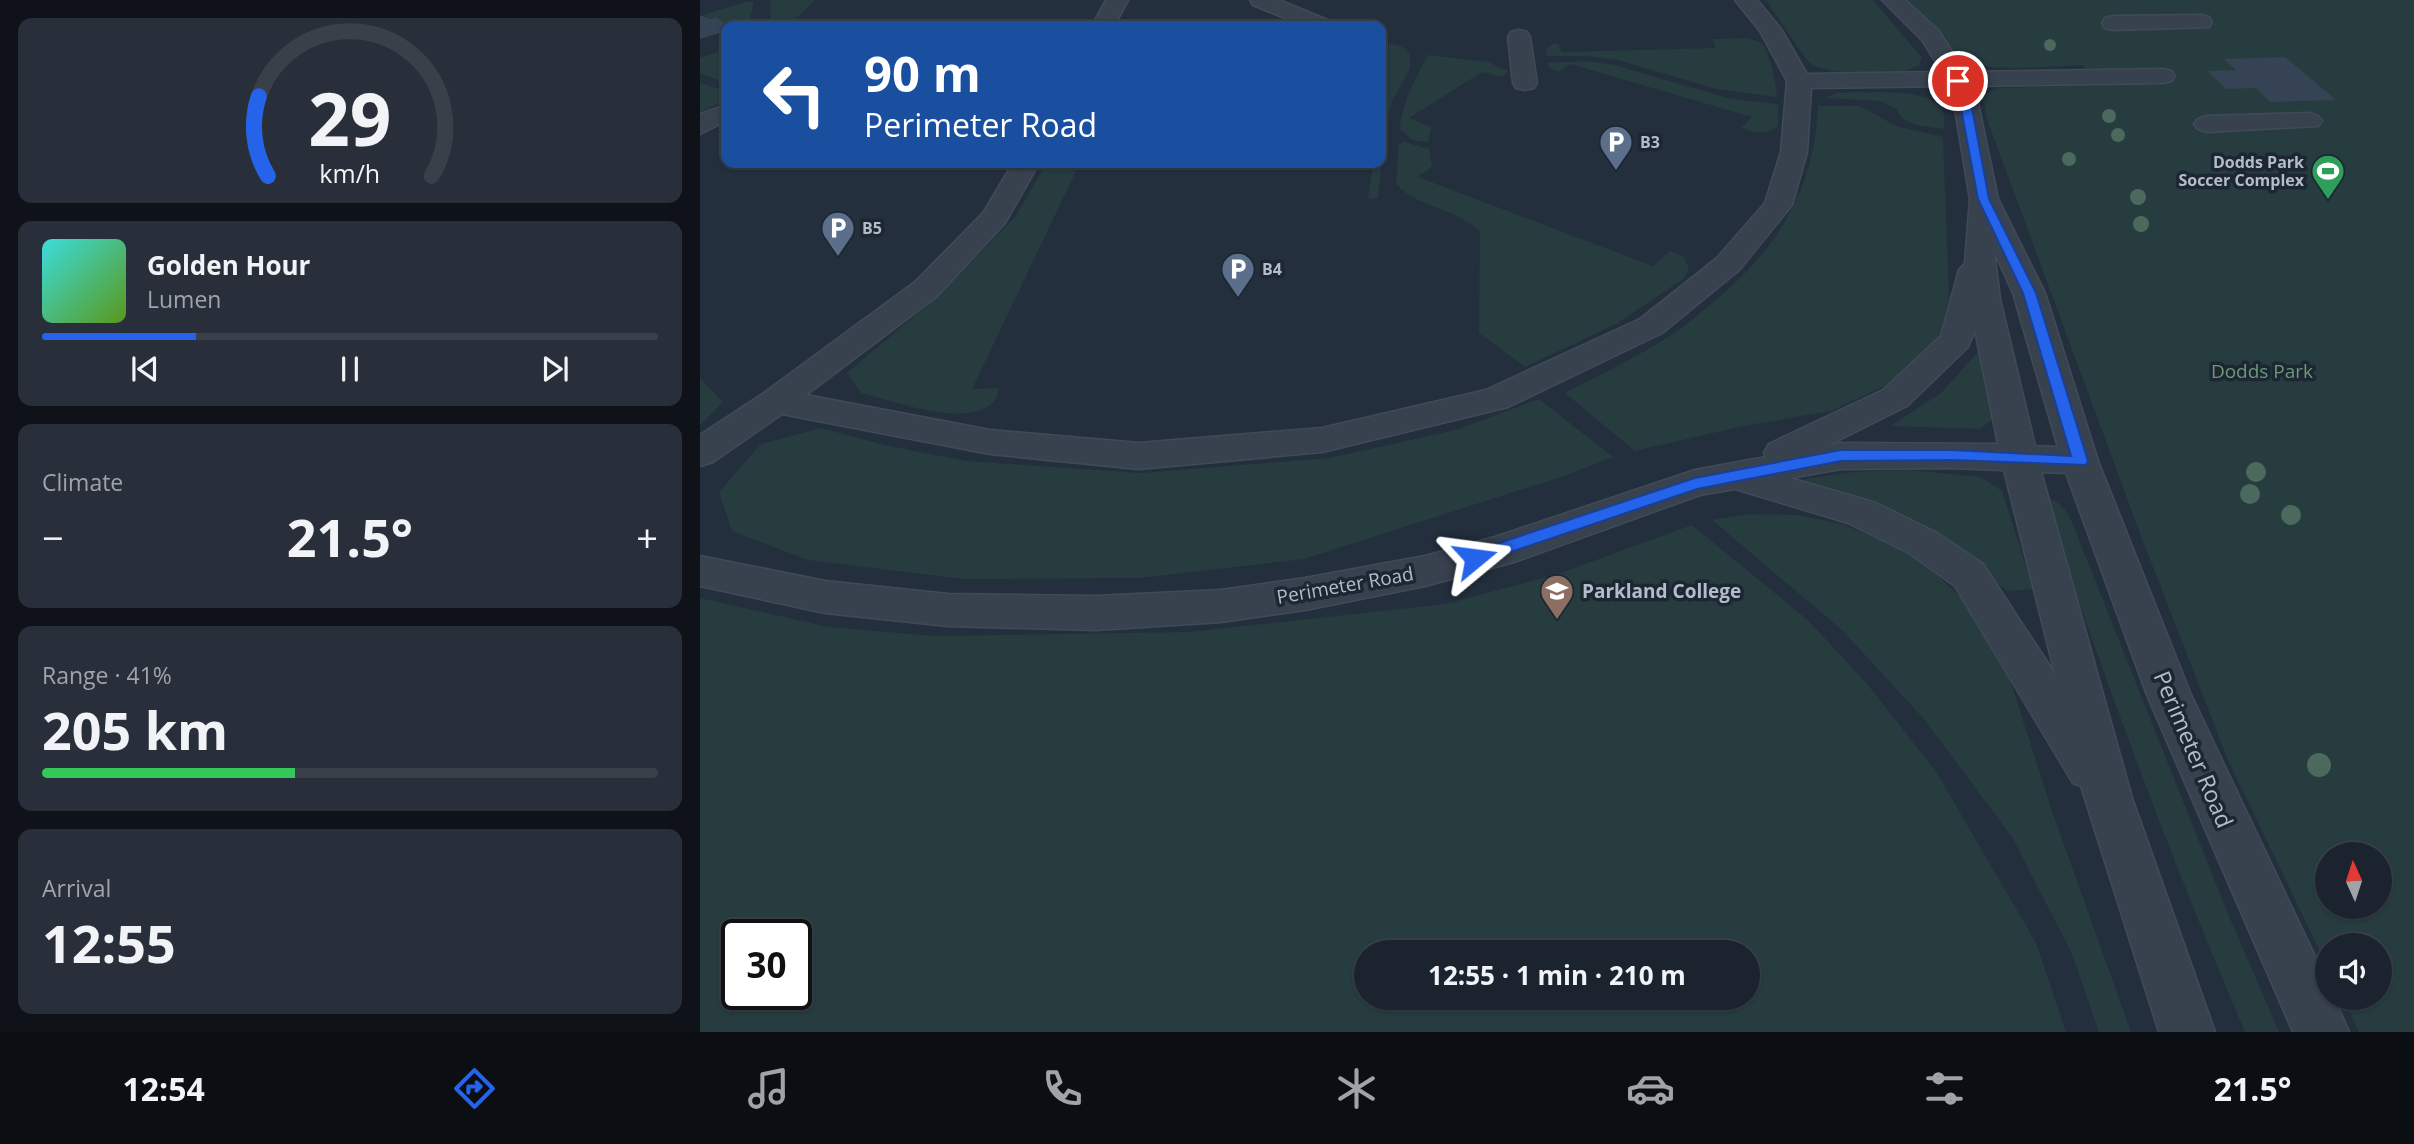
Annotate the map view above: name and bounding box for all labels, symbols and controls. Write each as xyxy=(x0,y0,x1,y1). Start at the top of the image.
text: 90 m xyxy=(864,40,981,106)
icon: left xyxy=(749,49,840,140)
pin xyxy=(1928,51,1988,111)
icon: arrive xyxy=(1939,62,1977,100)
text: 29 xyxy=(308,69,392,168)
text: Perimeter Road xyxy=(864,103,1097,146)
parking icon: B3 xyxy=(1597,123,1635,172)
place label: B3 xyxy=(1640,131,1660,153)
place label: Dodds Park Soccer Complex xyxy=(2178,151,2305,191)
sports icon: Dodds Park Soccer Complex xyxy=(2309,152,2347,201)
text: km/h xyxy=(320,156,380,190)
parking icon: B5 xyxy=(819,209,857,258)
place label: B5 xyxy=(862,217,882,239)
text: Golden Hour xyxy=(147,247,310,283)
parking icon: B4 xyxy=(1219,250,1257,299)
place label: B4 xyxy=(1262,258,1282,280)
text: Lumen xyxy=(147,283,221,315)
icon: previous xyxy=(126,350,164,388)
icon: pause xyxy=(331,350,369,388)
icon: next xyxy=(536,350,574,388)
park label: Dodds Park xyxy=(2211,358,2313,384)
text: Climate xyxy=(42,466,123,498)
text: 21.5° xyxy=(287,501,413,572)
text: − xyxy=(42,511,64,563)
text: + xyxy=(636,511,658,563)
position arrow xyxy=(1438,521,1512,595)
street label: Perimeter Road xyxy=(1275,560,1415,610)
school or university icon: Parkland College xyxy=(1538,572,1576,621)
place label: Parkland College xyxy=(1582,578,1741,604)
text: Range · 41% xyxy=(42,659,172,691)
street label: Perimeter Road xyxy=(2147,666,2241,832)
text: 205 km xyxy=(42,694,228,765)
north arrow xyxy=(2315,842,2392,919)
map controls xyxy=(2315,842,2392,1010)
text: Arrival xyxy=(42,872,111,904)
text: 12:55 xyxy=(42,907,176,978)
speed limit sign: 30 xyxy=(721,919,812,1010)
button: sound xyxy=(2315,933,2392,1010)
text: 12:55 · 1 min · 210 m xyxy=(1428,957,1686,993)
icon: directions xyxy=(450,1064,499,1113)
icon: music xyxy=(744,1064,793,1113)
icon: phone xyxy=(1038,1064,1087,1113)
icon: climate xyxy=(1332,1064,1381,1113)
icon: car xyxy=(1626,1064,1675,1113)
icon: filters xyxy=(1920,1064,1969,1113)
text: 12:54 xyxy=(122,1067,205,1110)
text: 21.5° xyxy=(2214,1067,2291,1110)

